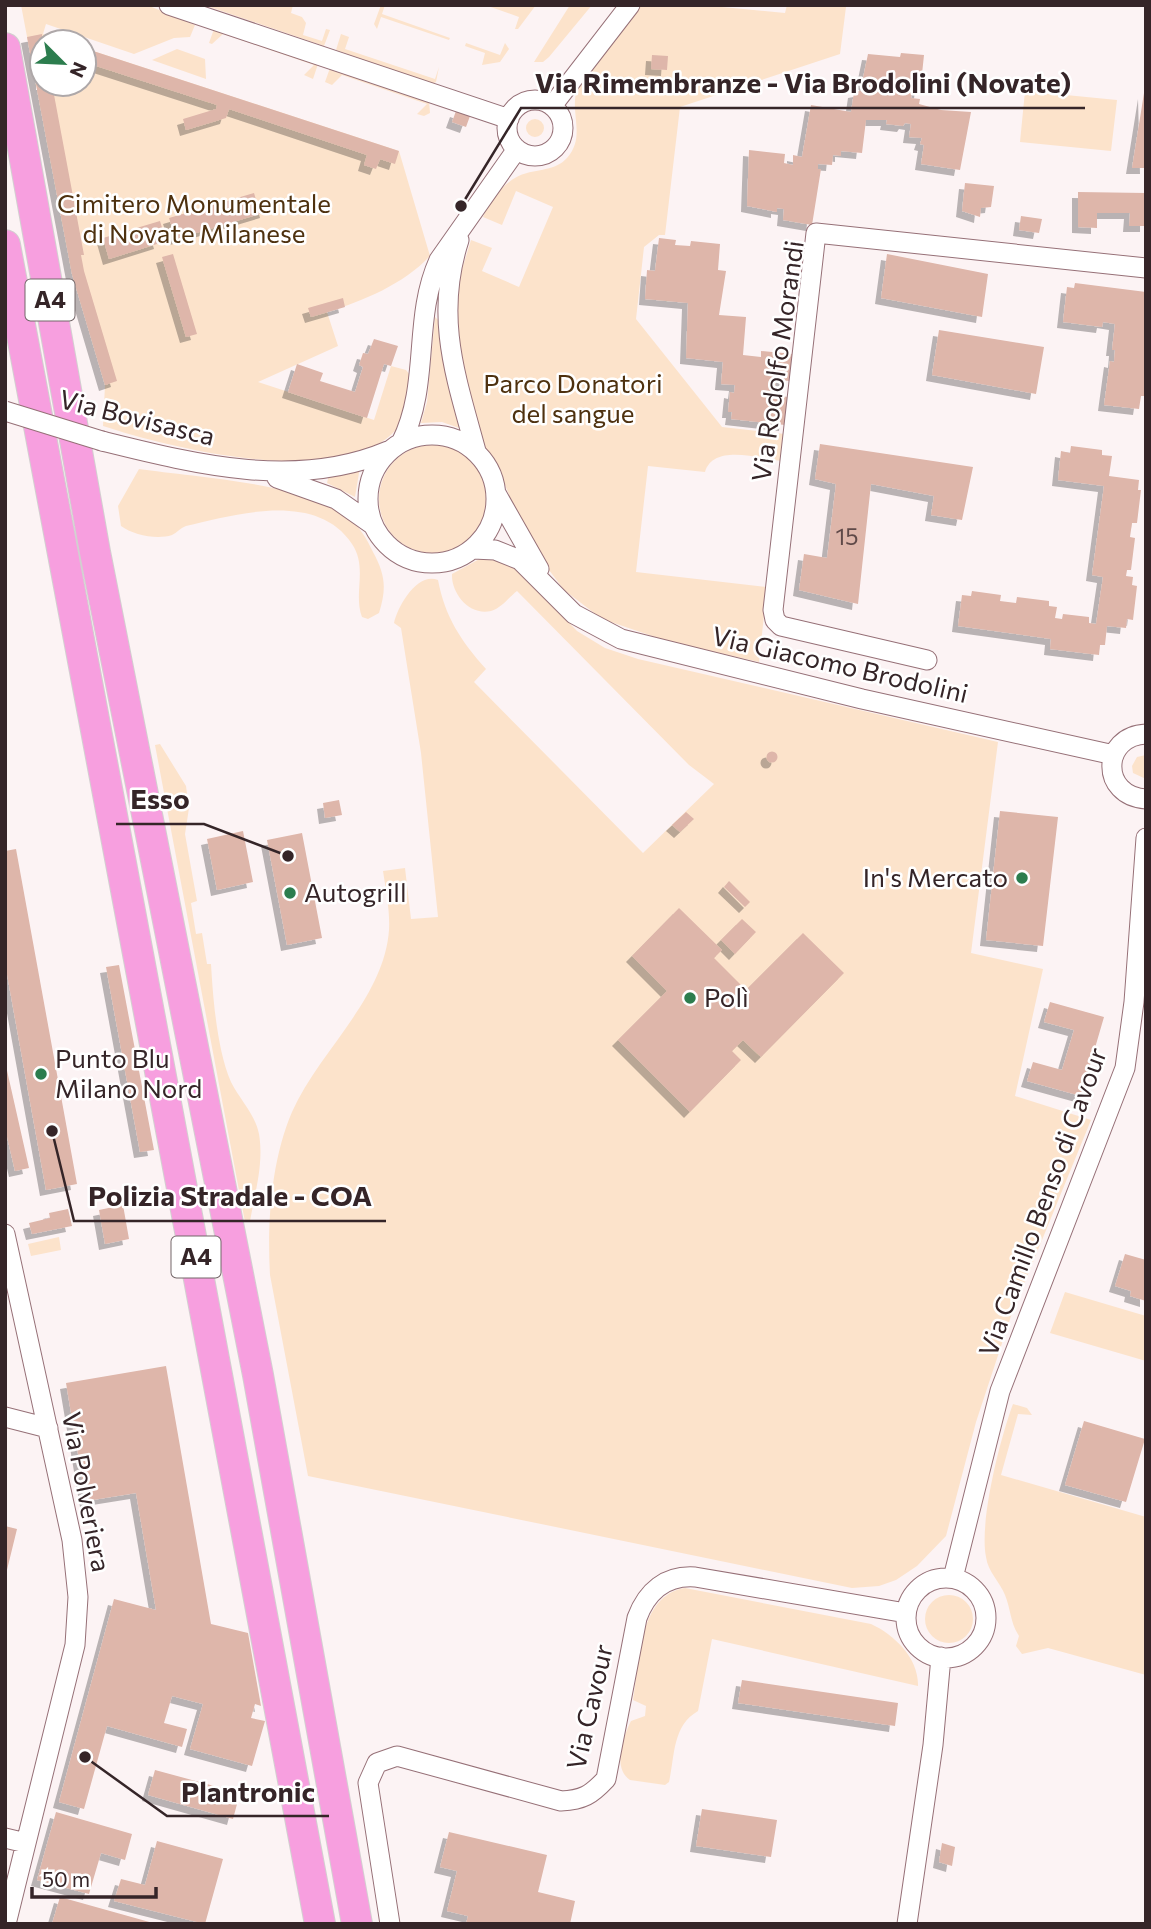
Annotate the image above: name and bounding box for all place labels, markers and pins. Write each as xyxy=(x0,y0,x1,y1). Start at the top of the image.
callout: Via Rimembranze - Via Brodolini (Novate) xyxy=(521,59,1085,108)
callout: Esso xyxy=(116,775,204,824)
place label: In's Mercato xyxy=(863,861,1008,892)
marker: In's Mercato xyxy=(1014,870,1030,886)
place label: Autogrill xyxy=(304,876,407,907)
marker: Autogrill xyxy=(282,885,298,901)
place label: Polì xyxy=(704,981,749,1012)
marker: Polì xyxy=(682,990,698,1006)
place label: Punto Blu Milano Nord xyxy=(55,1042,202,1103)
marker: Punto Blu Milano Nord xyxy=(33,1066,49,1082)
callout: Polizia Stradale - COA xyxy=(74,1172,386,1221)
callout: Plantronic xyxy=(167,1767,329,1816)

